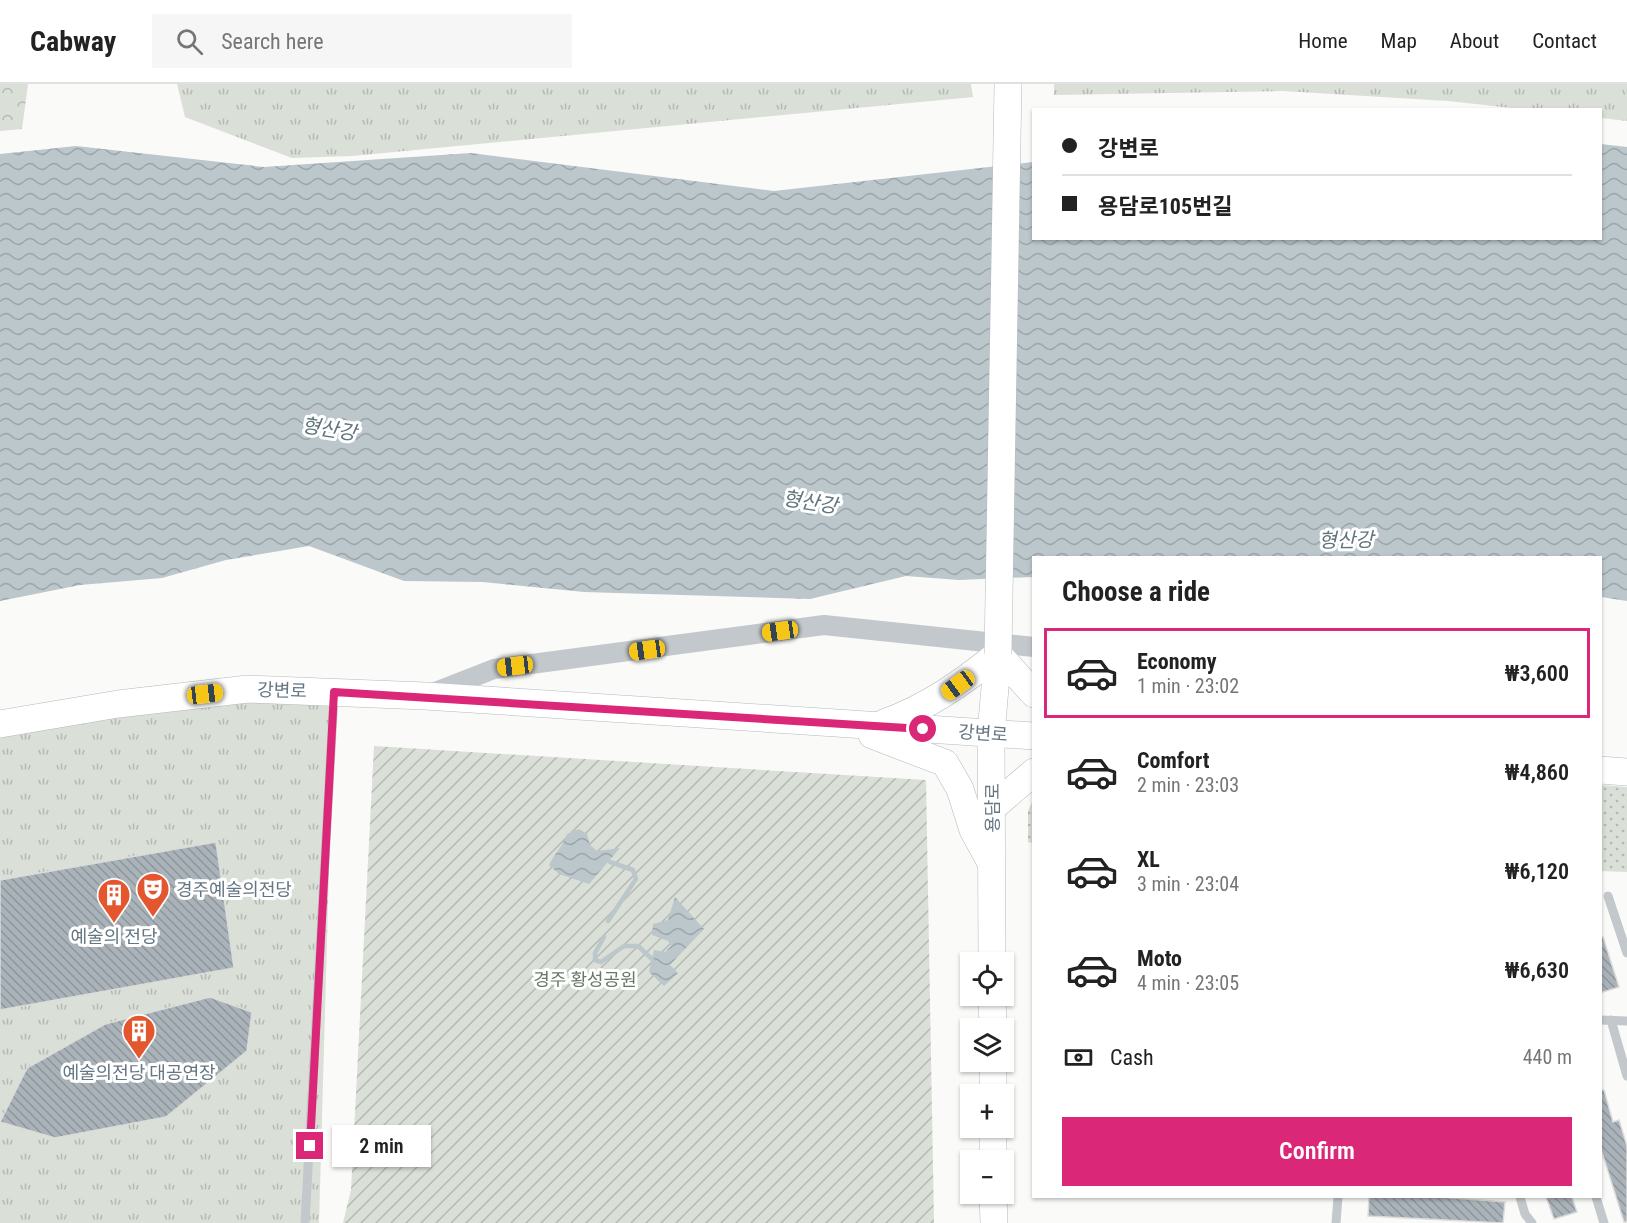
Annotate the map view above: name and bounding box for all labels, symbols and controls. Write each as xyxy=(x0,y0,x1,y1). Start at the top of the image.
search box xyxy=(152,14,572,68)
text: Cabway xyxy=(30,25,116,58)
icon: search xyxy=(173,25,206,58)
text: Search here xyxy=(221,29,324,54)
text: Home xyxy=(1298,29,1348,53)
text: Map xyxy=(1381,29,1417,53)
text: About xyxy=(1450,29,1499,53)
text: Contact xyxy=(1532,29,1597,53)
text: 강변로 xyxy=(1098,136,1159,161)
text: 용담로105번길 xyxy=(1098,194,1233,219)
water label: 형산강 xyxy=(300,413,361,446)
water label: 형산강 xyxy=(781,486,842,519)
water label: 형산강 xyxy=(1318,527,1376,552)
text: Choose a ride xyxy=(1062,576,1210,608)
car xyxy=(761,620,799,642)
car xyxy=(628,639,666,661)
icon: car xyxy=(1065,646,1119,700)
text: Economy xyxy=(1137,649,1217,674)
car xyxy=(496,655,534,677)
text: ₩3,600 xyxy=(1504,661,1569,686)
car xyxy=(938,667,978,703)
text: 1 min · 23:02 xyxy=(1137,674,1239,698)
street label: 강변로 xyxy=(257,679,307,701)
car xyxy=(186,683,224,705)
route start xyxy=(909,715,936,742)
street label: 강변로 xyxy=(957,721,1009,745)
icon: car xyxy=(1065,745,1119,799)
text: Comfort xyxy=(1137,748,1210,773)
text: ₩4,860 xyxy=(1504,760,1569,785)
text: 2 min · 23:03 xyxy=(1137,773,1239,797)
street label: 용담로 xyxy=(982,783,1003,833)
icon: car xyxy=(1065,844,1119,898)
text: XL xyxy=(1137,847,1160,872)
text: ₩6,120 xyxy=(1504,859,1569,884)
theatre icon: 경주예술의전당 xyxy=(135,871,171,918)
text: 3 min · 23:04 xyxy=(1137,872,1239,896)
building icon: 예술의 전당 xyxy=(96,877,132,924)
place label: 경주예술의전당 xyxy=(176,879,292,900)
place label: 예술의 전당 xyxy=(71,926,157,947)
icon: car xyxy=(1065,943,1119,997)
text: Moto xyxy=(1137,946,1182,971)
map controls xyxy=(960,952,1014,1204)
button: locate xyxy=(960,952,1014,1006)
text: ₩6,630 xyxy=(1504,958,1569,983)
park label: 경주 황성공원 xyxy=(533,969,637,990)
text: 4 min · 23:05 xyxy=(1137,971,1239,995)
building icon: 예술의전당 대공연장 xyxy=(121,1013,157,1060)
button: layers xyxy=(960,1018,1014,1072)
icon: cash xyxy=(1062,1041,1095,1074)
text: Cash xyxy=(1110,1045,1154,1070)
text: 440 m xyxy=(1523,1045,1572,1069)
place label: 예술의전당 대공연장 xyxy=(62,1062,216,1083)
button: + xyxy=(960,1084,1014,1138)
button: Confirm xyxy=(1062,1117,1572,1186)
callout: 2 min xyxy=(331,1125,430,1167)
route end xyxy=(296,1132,323,1159)
text: 2 min xyxy=(359,1134,404,1158)
button: − xyxy=(960,1150,1014,1204)

